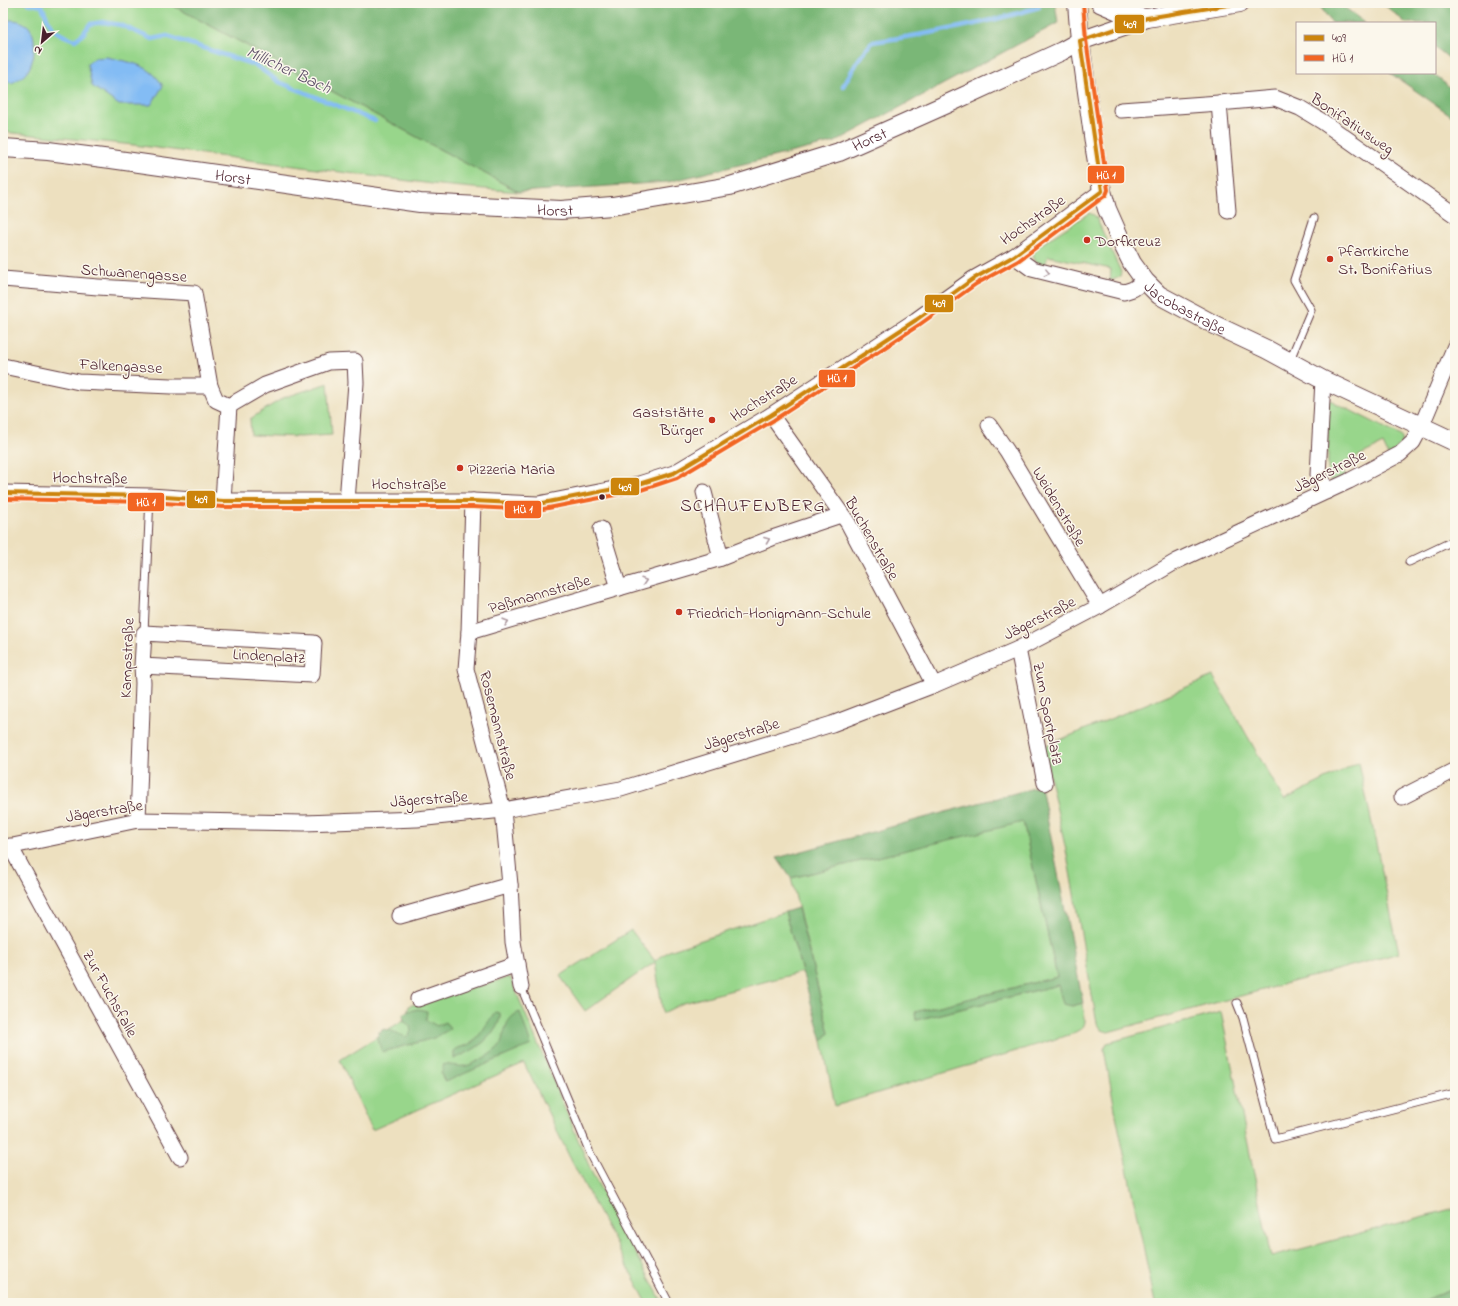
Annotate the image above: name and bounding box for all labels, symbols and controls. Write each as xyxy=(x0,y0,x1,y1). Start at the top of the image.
line badge: 409 xyxy=(1114,14,1145,34)
text: 409 xyxy=(1123,17,1137,33)
north arrow xyxy=(22,22,62,62)
legend xyxy=(1296,22,1436,74)
text: 409 xyxy=(1332,30,1346,48)
water label: Millicher Bach xyxy=(242,40,336,101)
text: N xyxy=(31,41,45,59)
text: HÜ 1 xyxy=(1332,50,1354,68)
street label: Bonifatiusweg xyxy=(1304,87,1399,162)
street label: Horst xyxy=(849,122,892,159)
street label: Horst xyxy=(213,164,253,193)
line badge: HÜ 1 xyxy=(1087,165,1125,184)
text: HÜ 1 xyxy=(1096,168,1116,184)
street label: Hochstraße xyxy=(996,189,1071,252)
street label: Horst xyxy=(536,199,575,224)
place label: Dorfkreuz xyxy=(1094,230,1161,254)
marker: Dorfkreuz xyxy=(1082,235,1092,245)
place label: Pfarrkirche St. Bonifatius xyxy=(1338,240,1432,282)
marker: Pfarrkirche St. Bonifatius xyxy=(1325,254,1335,264)
street label: Schwanengasse xyxy=(80,258,189,290)
one-way arrow xyxy=(1044,269,1051,277)
street label: Jacobastraße xyxy=(1137,276,1230,343)
line badge: 409 xyxy=(924,294,954,313)
text: 409 xyxy=(932,296,946,312)
street label: Falkengasse xyxy=(78,353,164,381)
street label: Hochstraße xyxy=(726,368,803,429)
line badge: HÜ 1 xyxy=(818,369,856,388)
text: HÜ 1 xyxy=(827,371,847,387)
place label: Gaststätte Bürger xyxy=(632,401,705,443)
marker: Gaststätte Bürger xyxy=(707,415,717,425)
street label: Jägerstraße xyxy=(1290,444,1371,500)
place label: Pizzeria Maria xyxy=(468,458,555,482)
marker: Pizzeria Maria xyxy=(455,463,465,473)
street label: Weidenstraße xyxy=(1025,463,1092,552)
street label: Hochstraße xyxy=(52,466,128,492)
street label: Hochstraße xyxy=(372,473,447,497)
line badge: 409 xyxy=(610,477,640,496)
text: 409 xyxy=(618,480,632,496)
line badge: 409 xyxy=(186,490,216,509)
line badge: HÜ 1 xyxy=(127,492,165,512)
text: 409 xyxy=(194,492,208,508)
unlabelled marker xyxy=(597,492,607,502)
street label: Buchenstraße xyxy=(837,492,905,586)
district label: SCHAUFENBERG xyxy=(680,494,826,520)
text: HÜ 1 xyxy=(136,495,156,511)
line badge: HÜ 1 xyxy=(504,500,542,519)
text: HÜ 1 xyxy=(513,502,533,518)
one-way arrow xyxy=(764,536,771,544)
street label: Paßmannstraße xyxy=(486,569,594,621)
one-way arrow xyxy=(640,577,647,586)
street label: Jägerstraße xyxy=(1000,590,1081,647)
place label: Friedrich-Honigmann-Schule xyxy=(686,602,872,626)
marker: Friedrich-Honigmann-Schule xyxy=(674,607,684,617)
street label: Kampstraße xyxy=(115,617,141,699)
one-way arrow xyxy=(503,618,509,626)
street label: Lindenplatz xyxy=(232,643,306,671)
street label: Zum Sportplatz xyxy=(1025,660,1069,767)
street label: Rosemannstraße xyxy=(472,668,522,784)
street label: Jägerstraße xyxy=(701,712,783,758)
street label: Jägerstraße xyxy=(389,785,470,815)
street label: Jägerstraße xyxy=(64,794,145,830)
street label: Zur Fuchsfalle xyxy=(75,946,144,1043)

